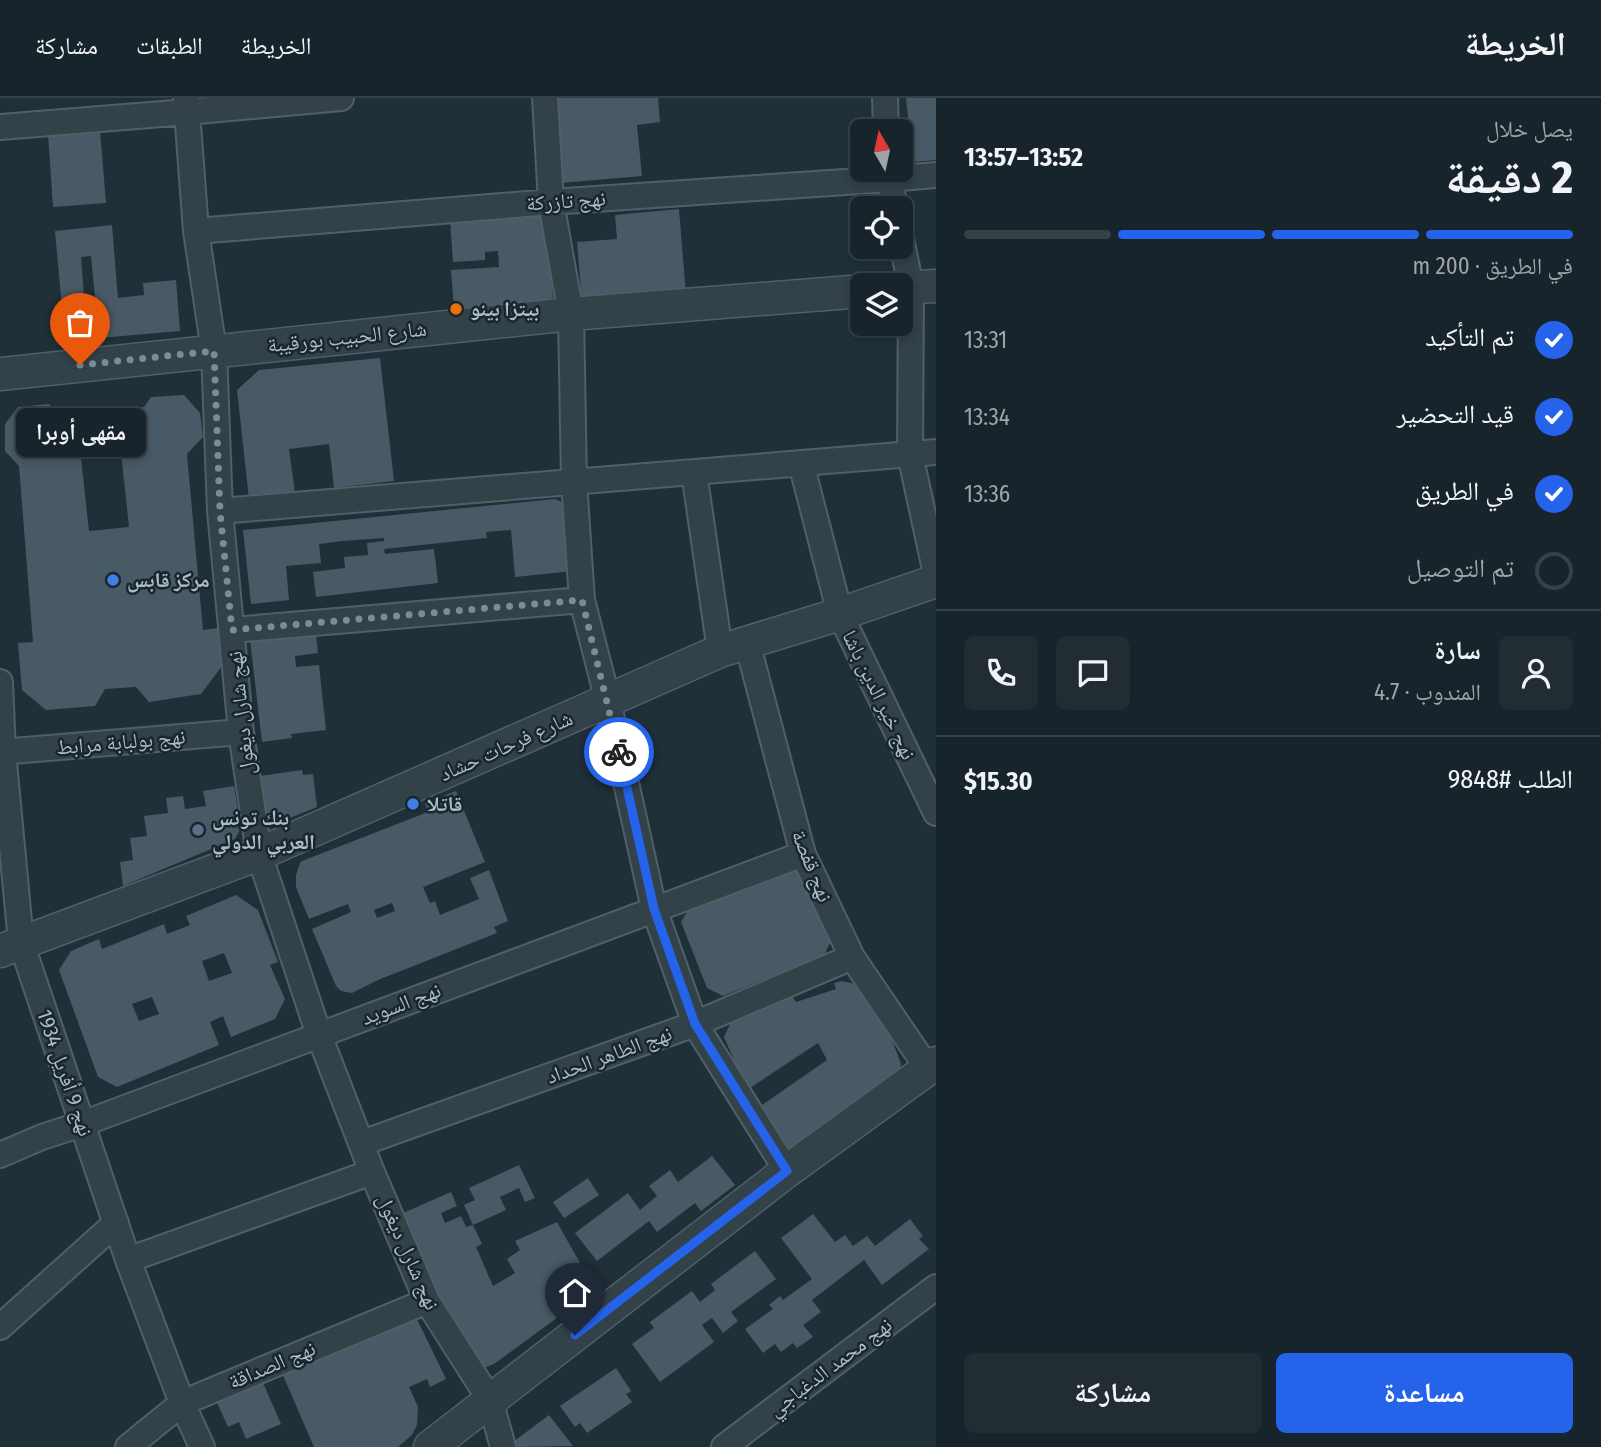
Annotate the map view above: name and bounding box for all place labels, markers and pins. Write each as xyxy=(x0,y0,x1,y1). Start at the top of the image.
pin xyxy=(50,293,110,365)
place label: بيتزا بينو xyxy=(470,296,539,322)
marker: بيتزا بينو xyxy=(448,301,464,317)
callout: مقهى أوبرا xyxy=(15,407,145,456)
place label: مركز قابس xyxy=(127,567,210,593)
marker: مركز قابس xyxy=(105,572,121,588)
place label: قاتلا xyxy=(427,791,462,817)
marker: قاتلا xyxy=(405,796,421,812)
place label: بنك تونس العربي الدولي xyxy=(212,805,315,858)
marker: بنك تونس العربي الدولي xyxy=(190,822,206,838)
pin xyxy=(545,1263,605,1335)

